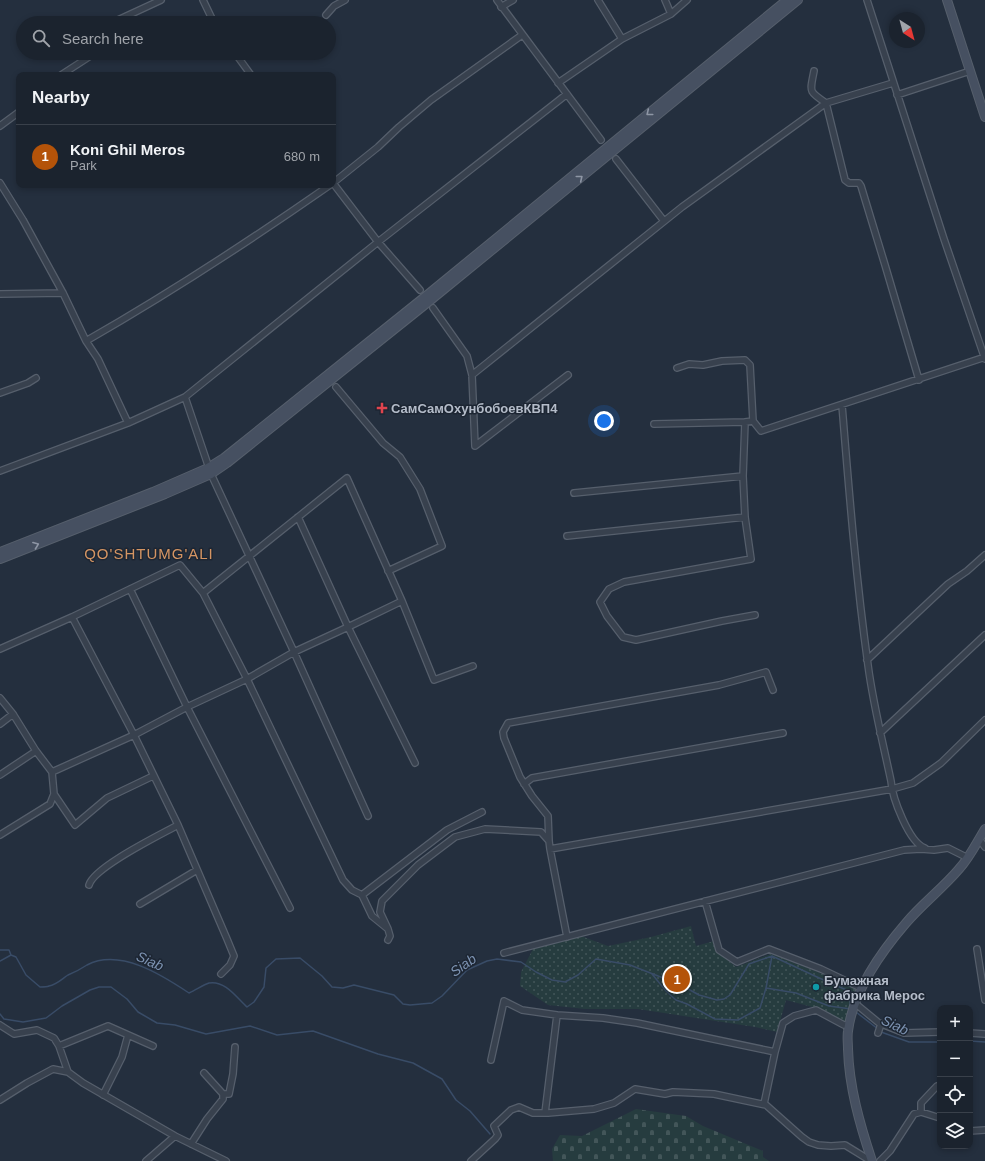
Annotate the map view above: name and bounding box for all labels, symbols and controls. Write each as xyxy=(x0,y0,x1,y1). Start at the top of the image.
north arrow xyxy=(889,12,925,48)
search box xyxy=(16,16,336,60)
icon: search xyxy=(30,27,52,49)
text: Search here xyxy=(62,30,144,47)
text: Nearby xyxy=(32,88,90,107)
one-way arrow xyxy=(646,109,653,116)
text: Koni Ghil Meros xyxy=(70,141,185,158)
text: 1 xyxy=(41,149,49,164)
text: 680 m xyxy=(284,149,320,164)
text: Park xyxy=(70,158,97,173)
one-way arrow xyxy=(576,176,583,183)
place label: СамСамОхунбобоевКВП4 xyxy=(391,401,558,416)
marker: СамСамОхунбобоевКВП4 xyxy=(376,402,388,414)
your location xyxy=(594,411,614,431)
one-way arrow xyxy=(33,542,40,550)
district label: QO'SHTUMG'ALI xyxy=(84,545,214,562)
water label: Siab xyxy=(134,948,166,974)
water label: Siab xyxy=(447,950,479,980)
pin: 1 xyxy=(664,964,690,994)
place label: Бумажная фабрика Мерос xyxy=(824,973,925,1003)
marker: Бумажная фабрика Мерос xyxy=(811,982,821,992)
map controls xyxy=(937,1005,973,1149)
button: + xyxy=(937,1005,973,1041)
water label: Siab xyxy=(879,1012,911,1038)
button: − xyxy=(937,1041,973,1077)
button: locate xyxy=(937,1077,973,1113)
button: layers xyxy=(937,1113,973,1149)

